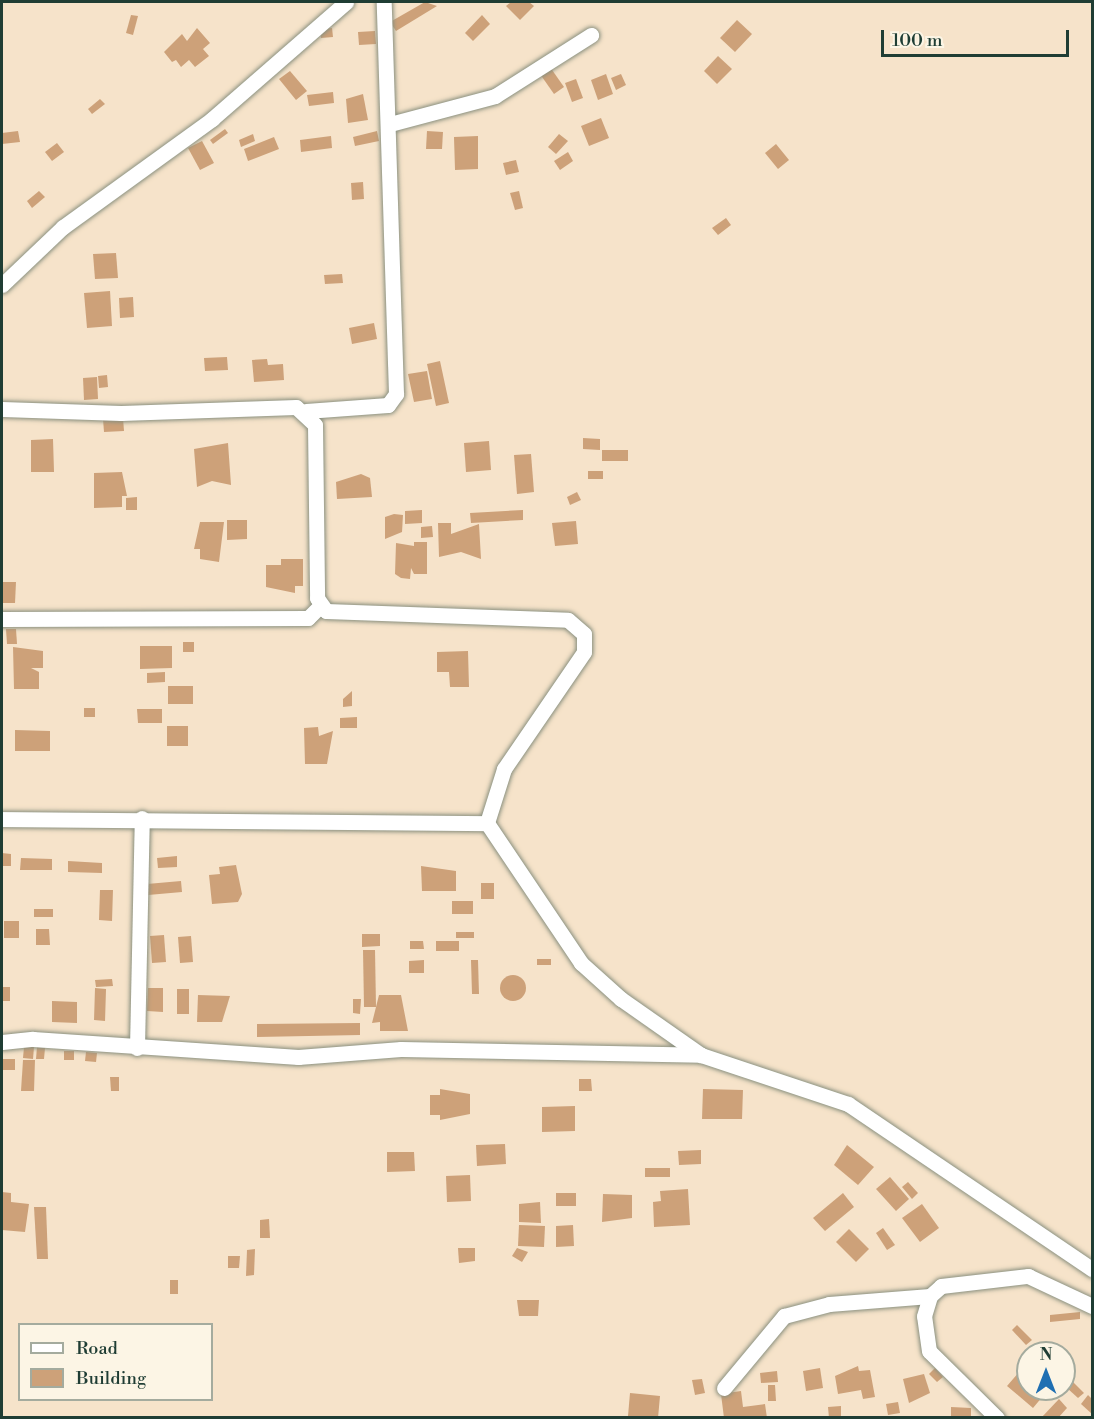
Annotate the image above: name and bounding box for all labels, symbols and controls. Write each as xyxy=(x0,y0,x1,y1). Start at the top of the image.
scale bar xyxy=(884,18,1072,56)
text: 100 m xyxy=(892,29,943,52)
legend xyxy=(18,1323,213,1401)
text: Road xyxy=(76,1337,118,1360)
north arrow xyxy=(1016,1341,1076,1401)
text: N xyxy=(1040,1345,1052,1365)
text: Building xyxy=(76,1367,146,1390)

